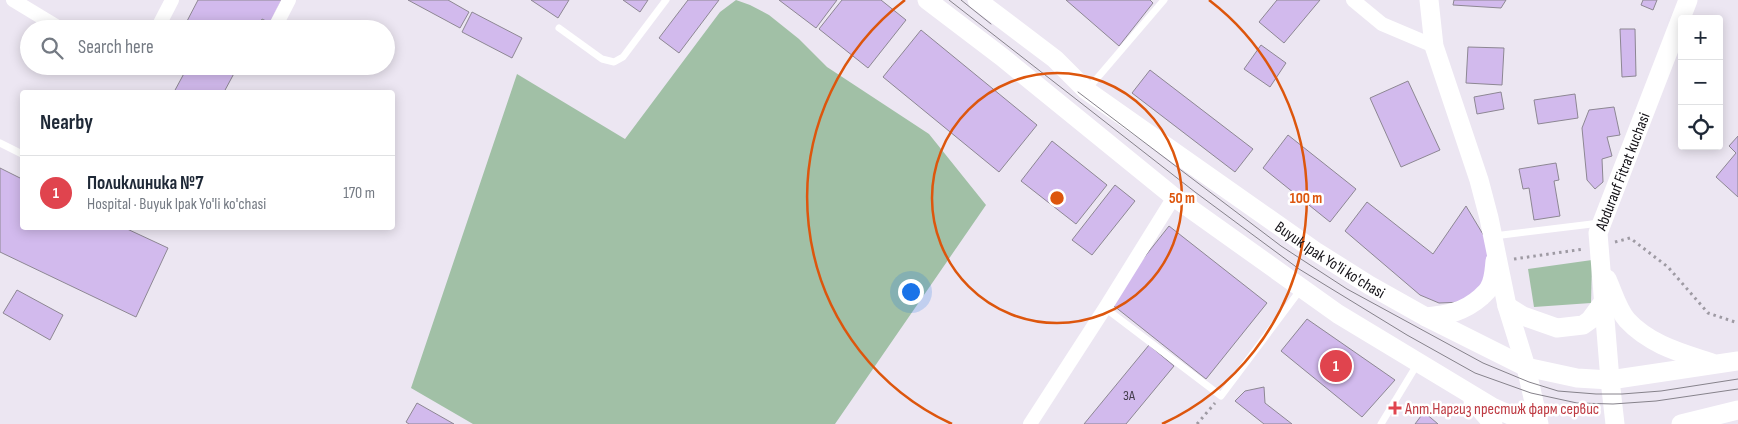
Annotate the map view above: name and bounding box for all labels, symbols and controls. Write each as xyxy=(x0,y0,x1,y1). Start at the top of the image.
map controls xyxy=(1678,15,1723,150)
button: + xyxy=(1678,15,1723,60)
search box xyxy=(20,20,395,75)
icon: search xyxy=(38,34,66,62)
text: Search here xyxy=(78,36,154,59)
button: − xyxy=(1678,60,1723,105)
button: locate xyxy=(1678,105,1723,150)
text: Nearby xyxy=(40,110,93,135)
street label: Abdurauf Fitrat kuchasi xyxy=(1592,110,1655,234)
text: Поликлиника №7 xyxy=(87,172,203,195)
text: 1 xyxy=(53,184,59,203)
text: 170 m xyxy=(343,184,375,203)
centre of rings xyxy=(1048,189,1066,207)
text: 50 m xyxy=(1169,189,1195,208)
text: 100 m xyxy=(1290,189,1322,208)
text: Hospital · Buyuk Ipak Yo'li ko'chasi xyxy=(87,195,266,214)
street label: Buyuk Ipak Yo'li ko'chasi xyxy=(1271,218,1388,303)
your location xyxy=(898,279,924,305)
pin: 1 xyxy=(1320,347,1352,385)
house number: 3A xyxy=(1123,387,1136,404)
place label: Апт.Наргиз престиж фарм сервис xyxy=(1404,400,1599,419)
marker: Апт.Наргиз престиж фарм сервис xyxy=(1389,402,1401,414)

